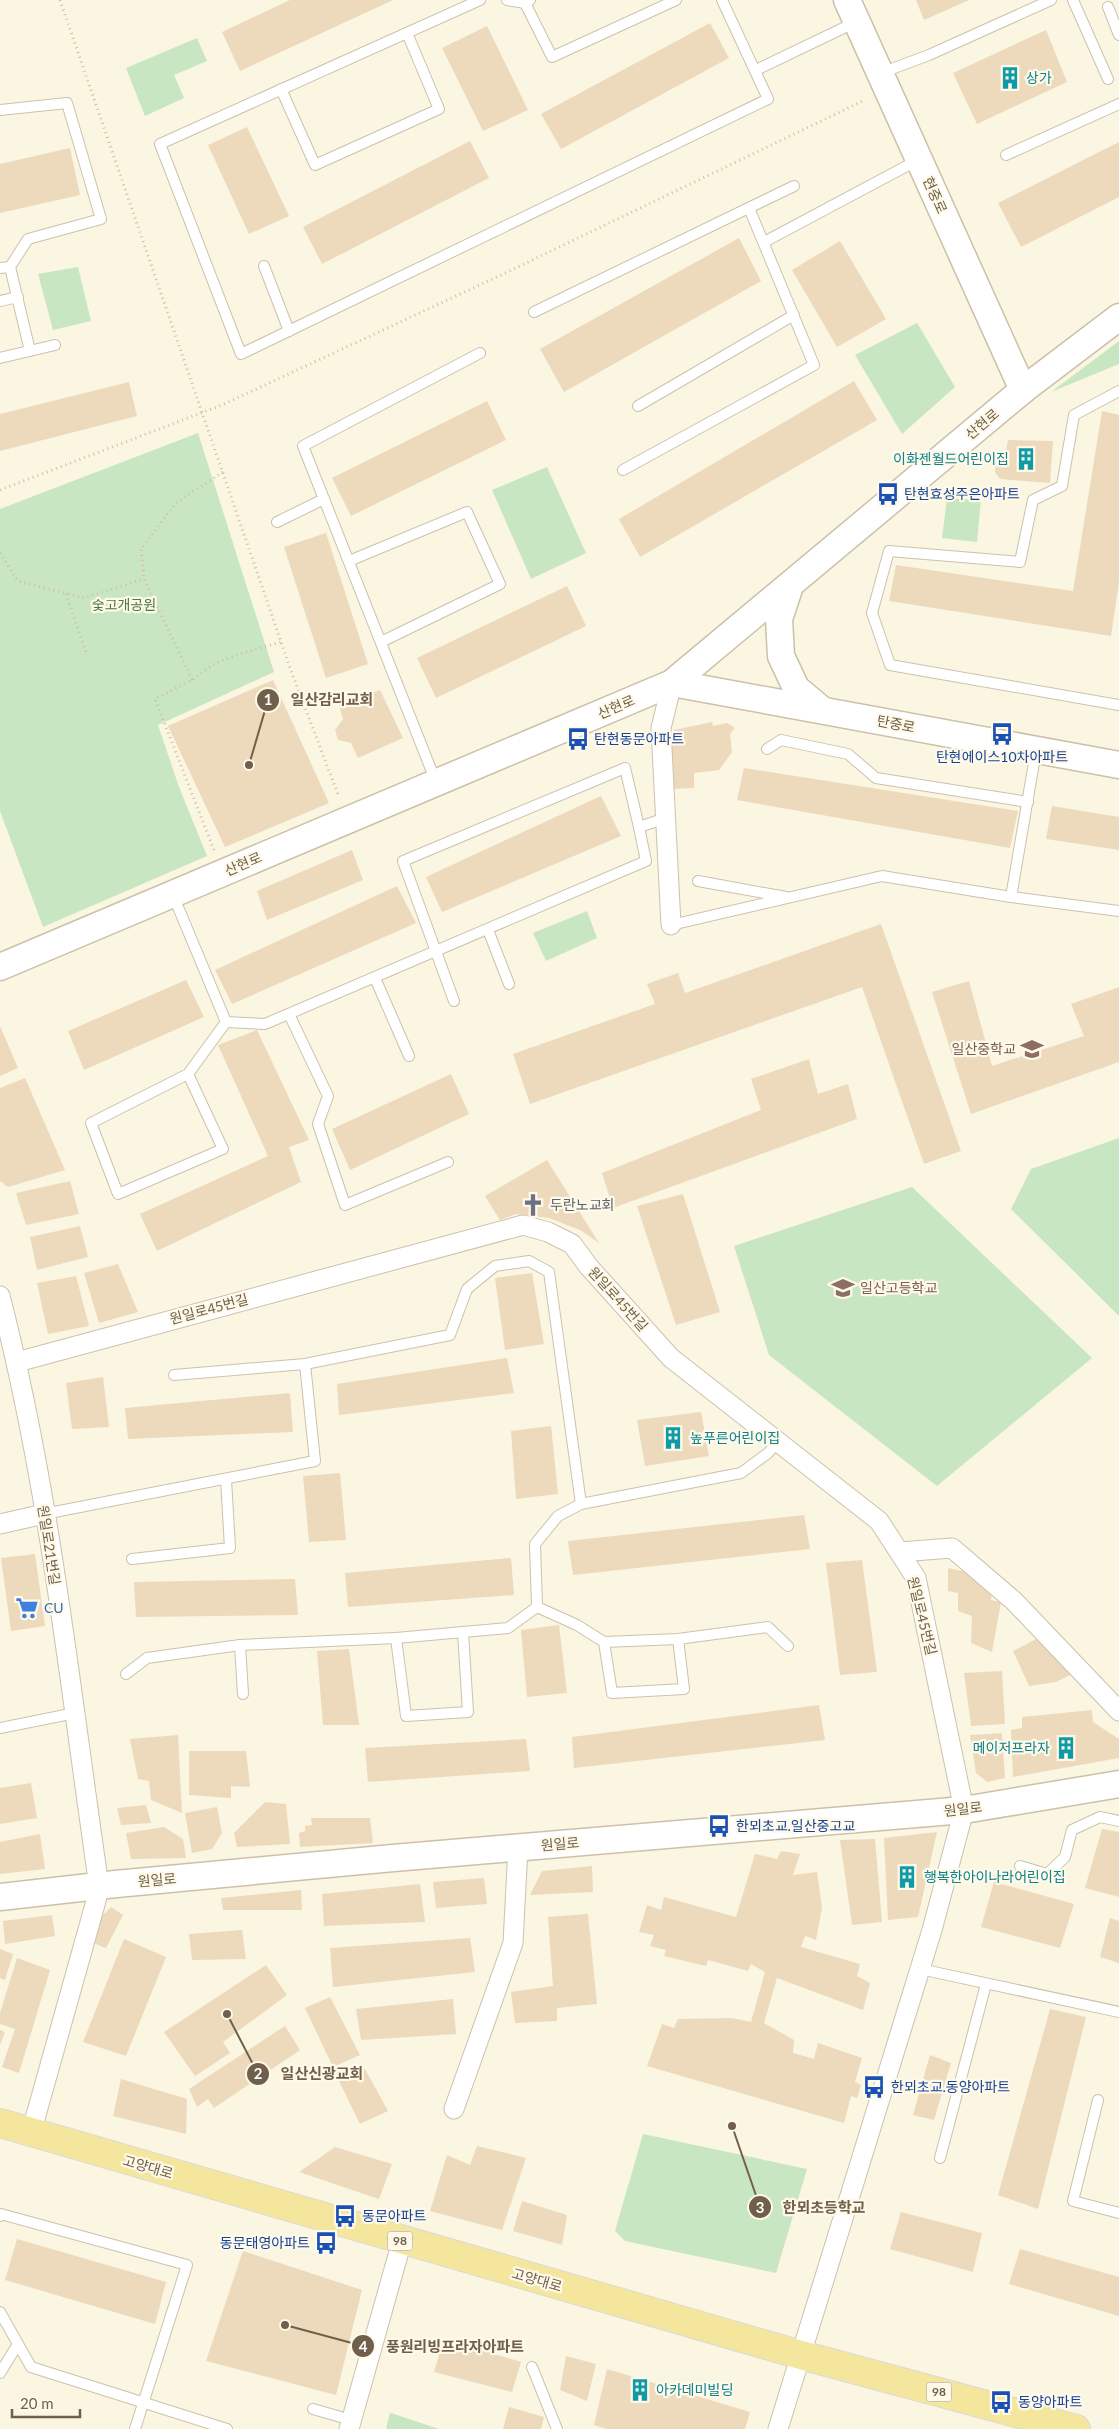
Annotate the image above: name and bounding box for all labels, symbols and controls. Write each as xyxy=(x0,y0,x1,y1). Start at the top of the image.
building icon: 상가 xyxy=(997,65,1023,91)
place label: 상가 xyxy=(1026,69,1052,86)
street label: 현중로 xyxy=(920,174,951,216)
street label: 산현로 xyxy=(961,405,1002,443)
building icon: 이화젠월드어린이집 xyxy=(1013,446,1039,472)
place label: 이화젠월드어린이집 xyxy=(893,450,1009,467)
bus stop icon: 탄현효성주은아파트 xyxy=(875,481,901,507)
place label: 탄현효성주은아파트 xyxy=(904,485,1020,502)
park label: 숯고개공원 xyxy=(92,596,156,613)
callout: 일산감리교회 xyxy=(255,685,383,715)
text: 1 xyxy=(264,690,272,708)
text: 일산감리교회 xyxy=(291,690,373,708)
street label: 산현로 xyxy=(595,691,637,722)
street label: 탄중로 xyxy=(876,711,917,736)
bus stop icon: 탄현에이스10차아파트 xyxy=(989,721,1015,747)
bus stop icon: 탄현동문아파트 xyxy=(565,726,591,752)
place label: 탄현동문아파트 xyxy=(594,730,684,747)
place label: 탄현에이스10차아파트 xyxy=(936,748,1068,765)
street label: 산현로 xyxy=(222,848,264,879)
school or university icon: 일산중학교 xyxy=(1019,1036,1045,1062)
place label: 일산중학교 xyxy=(952,1040,1016,1057)
church icon: 두란노교회 xyxy=(520,1192,546,1218)
place label: 두란노교회 xyxy=(550,1196,614,1213)
street label: 원일로45번길 xyxy=(585,1263,652,1334)
school or university icon: 일산고등학교 xyxy=(830,1275,856,1301)
place label: 일산고등학교 xyxy=(860,1279,937,1296)
street label: 원일로45번길 xyxy=(168,1290,250,1327)
building icon: 높푸른어린이집 xyxy=(660,1425,686,1451)
place label: 높푸른어린이집 xyxy=(690,1429,780,1446)
street label: 원일로21번길 xyxy=(35,1504,64,1586)
street label: 원일로45번길 xyxy=(904,1575,940,1657)
supermarket icon: CU xyxy=(14,1595,40,1621)
place label: CU xyxy=(44,1599,64,1616)
building icon: 메이저프라자 xyxy=(1053,1735,1079,1761)
place label: 메이저프라자 xyxy=(973,1739,1050,1756)
street label: 원일로 xyxy=(943,1798,983,1819)
bus stop icon: 한뫼초교.일산중고교 xyxy=(706,1813,732,1839)
place label: 한뫼초교.일산중고교 xyxy=(736,1817,855,1834)
street label: 원일로 xyxy=(540,1833,580,1854)
building icon: 행복한아이나라어린이집 xyxy=(894,1864,920,1890)
place label: 행복한아이나라어린이집 xyxy=(924,1868,1066,1885)
street label: 원일로 xyxy=(137,1869,177,1890)
callout: 일산신광교회 xyxy=(246,2059,374,2089)
text: 2 xyxy=(254,2064,263,2082)
text: 일산신광교회 xyxy=(281,2064,363,2082)
bus stop icon: 한뫼초교.동양아파트 xyxy=(861,2074,887,2100)
place label: 한뫼초교.동양아파트 xyxy=(891,2078,1010,2095)
street label: 고양대로 xyxy=(121,2151,175,2182)
callout: 한뫼초등학교 xyxy=(747,2192,875,2222)
text: 3 xyxy=(756,2198,764,2216)
text: 한뫼초등학교 xyxy=(783,2198,866,2216)
bus stop icon: 동문아파트 xyxy=(332,2203,358,2229)
place label: 동문아파트 xyxy=(362,2207,427,2224)
bus stop icon: 동문태영아파트 xyxy=(313,2230,339,2256)
road number: 98 xyxy=(388,2232,412,2250)
place label: 동문태영아파트 xyxy=(220,2234,310,2251)
street label: 고양대로 xyxy=(510,2264,564,2295)
callout: 풍원리빙프라자아파트 xyxy=(351,2331,534,2361)
text: 4 xyxy=(359,2337,368,2355)
text: 풍원리빙프라자아파트 xyxy=(386,2337,524,2355)
building icon: 아카데미빌딩 xyxy=(627,2377,653,2403)
place label: 아카데미빌딩 xyxy=(656,2381,733,2398)
road number: 98 xyxy=(926,2382,952,2402)
scale bar xyxy=(12,2386,80,2418)
bus stop icon: 동양아파트 xyxy=(988,2389,1014,2415)
place label: 동양아파트 xyxy=(1018,2393,1083,2410)
text: 20 m xyxy=(20,2394,54,2412)

